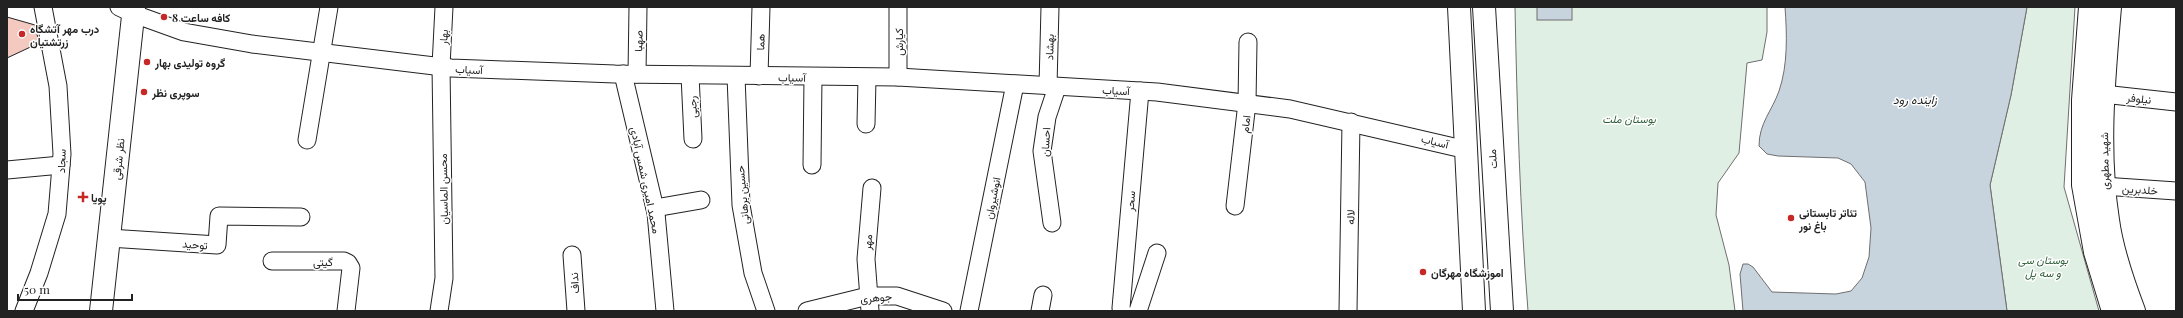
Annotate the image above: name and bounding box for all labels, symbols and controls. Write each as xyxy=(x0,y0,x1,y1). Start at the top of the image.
place label: کافه ساعت 8 xyxy=(172,10,230,25)
marker: کافه ساعت 8 xyxy=(159,12,169,22)
place label: درب مهر آتشگاه زرتشتیان xyxy=(30,21,100,49)
street label: کیارش xyxy=(891,28,906,56)
marker: درب مهر آتشگاه زرتشتیان xyxy=(17,29,27,39)
street label: بهار xyxy=(435,29,451,46)
street label: صهبا xyxy=(630,30,646,52)
street label: هما xyxy=(752,33,768,51)
street label: بهشاد xyxy=(1041,34,1057,60)
place label: گروه تولیدی بهار xyxy=(154,55,225,70)
marker: گروه تولیدی بهار xyxy=(142,57,152,67)
street label: آسیاب xyxy=(455,61,485,77)
street label: آسیاب xyxy=(778,69,807,85)
street label: آسیاب xyxy=(1102,82,1132,98)
place label: سوپری نظر xyxy=(151,85,200,101)
marker: سوپری نظر xyxy=(139,87,149,97)
street label: نیلوفر xyxy=(2125,89,2152,107)
water label: زاینده رود xyxy=(1893,91,1938,108)
street label: رجبی xyxy=(684,95,700,119)
park label: بوستان ملت xyxy=(1602,111,1657,126)
street label: امام xyxy=(1236,114,1255,134)
street label: محمد امیری شمس آبادی xyxy=(627,125,665,235)
street label: احسان xyxy=(1037,127,1053,157)
street label: آسیاب xyxy=(1420,130,1452,152)
street label: شهید مطهری xyxy=(2096,132,2112,190)
street label: نظر شرقی xyxy=(108,137,128,181)
street label: سجاد xyxy=(53,148,69,173)
street label: ملت xyxy=(1484,149,1500,169)
street label: محسن الماسیان xyxy=(435,153,451,225)
street label: حسین برهانی xyxy=(732,165,752,225)
street label: انوشیروان xyxy=(981,176,1003,220)
street label: خلدبرین xyxy=(2122,180,2158,198)
place label: پویا xyxy=(91,190,107,206)
street label: سحر xyxy=(1122,190,1138,213)
marker: پویا xyxy=(78,192,88,202)
place label: تئاتر تابستانی باغ نور xyxy=(1798,205,1858,234)
street label: لاله xyxy=(1342,209,1358,225)
marker: تئاتر تابستانی باغ نور xyxy=(1786,213,1796,223)
street label: مهر xyxy=(859,233,875,251)
street label: توحید xyxy=(182,236,209,252)
park label: بوستان سی و سه پل xyxy=(2018,252,2069,281)
street label: گیتی xyxy=(313,254,333,269)
place label: اموزشگاه مهرگان xyxy=(1431,265,1504,280)
marker: اموزشگاه مهرگان xyxy=(1418,267,1428,277)
street label: نداف xyxy=(566,272,582,294)
scale bar xyxy=(18,276,132,302)
text: 50 m xyxy=(24,281,50,297)
street label: جوهری xyxy=(859,288,893,306)

